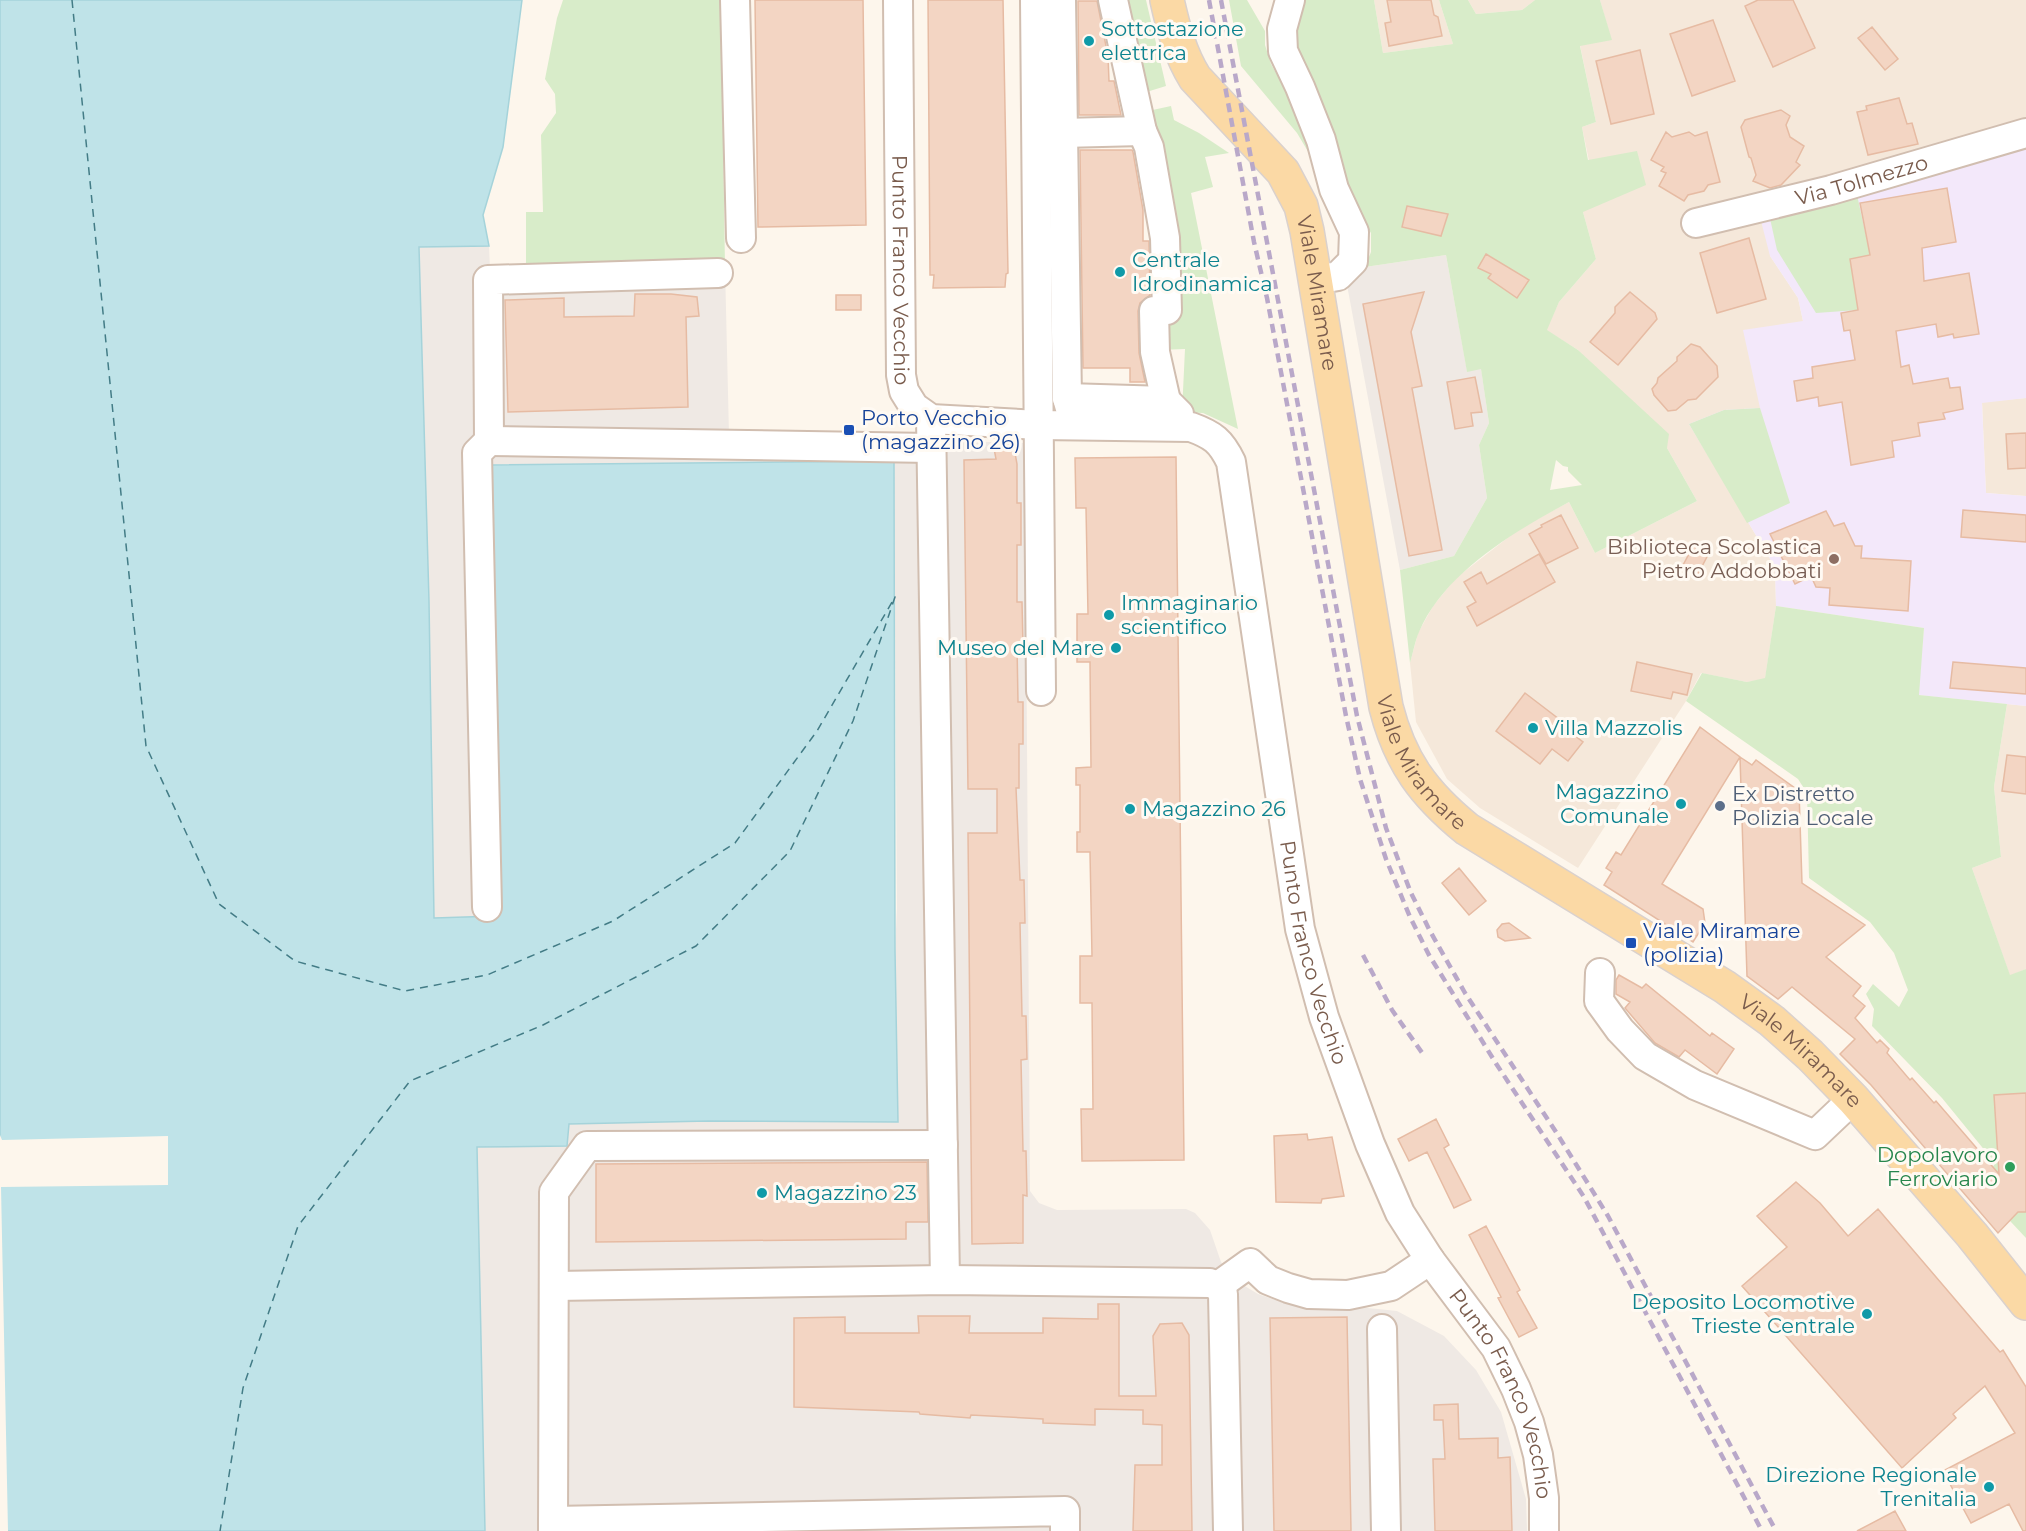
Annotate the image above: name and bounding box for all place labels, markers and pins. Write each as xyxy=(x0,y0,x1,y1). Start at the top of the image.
place label: Sottostazione elettrica xyxy=(1101,16,1244,65)
marker: Sottostazione elettrica xyxy=(1082,34,1096,48)
place label: Centrale Idrodinamica xyxy=(1132,247,1273,296)
marker: Centrale Idrodinamica xyxy=(1113,265,1127,279)
place label: Porto Vecchio (magazzino 26) xyxy=(861,405,1021,454)
marker: Porto Vecchio (magazzino 26) xyxy=(842,423,856,437)
place label: Biblioteca Scolastica Pietro Addobbati xyxy=(1607,534,1822,583)
marker: Biblioteca Scolastica Pietro Addobbati xyxy=(1827,552,1841,566)
place label: Immaginario scientifico xyxy=(1121,590,1258,639)
marker: Immaginario scientifico xyxy=(1102,608,1116,622)
place label: Museo del Mare xyxy=(937,635,1104,660)
marker: Museo del Mare xyxy=(1109,641,1123,655)
place label: Villa Mazzolis xyxy=(1545,715,1683,740)
marker: Villa Mazzolis xyxy=(1526,721,1540,735)
place label: Magazzino Comunale xyxy=(1555,779,1669,828)
place label: Ex Distretto Polizia Locale xyxy=(1732,781,1873,830)
place label: Magazzino 26 xyxy=(1142,796,1286,821)
marker: Magazzino Comunale xyxy=(1674,797,1688,811)
marker: Ex Distretto Polizia Locale xyxy=(1713,799,1727,813)
marker: Magazzino 26 xyxy=(1123,802,1137,816)
place label: Viale Miramare (polizia) xyxy=(1643,918,1800,967)
marker: Viale Miramare (polizia) xyxy=(1624,936,1638,950)
place label: Dopolavoro Ferroviario xyxy=(1877,1142,1998,1191)
marker: Dopolavoro Ferroviario xyxy=(2003,1160,2017,1174)
place label: Magazzino 23 xyxy=(774,1180,917,1205)
marker: Magazzino 23 xyxy=(755,1186,769,1200)
place label: Deposito Locomotive Trieste Centrale xyxy=(1632,1289,1855,1338)
marker: Deposito Locomotive Trieste Centrale xyxy=(1860,1307,1874,1321)
place label: Direzione Regionale Trenitalia xyxy=(1765,1462,1977,1511)
marker: Direzione Regionale Trenitalia xyxy=(1982,1480,1996,1494)

